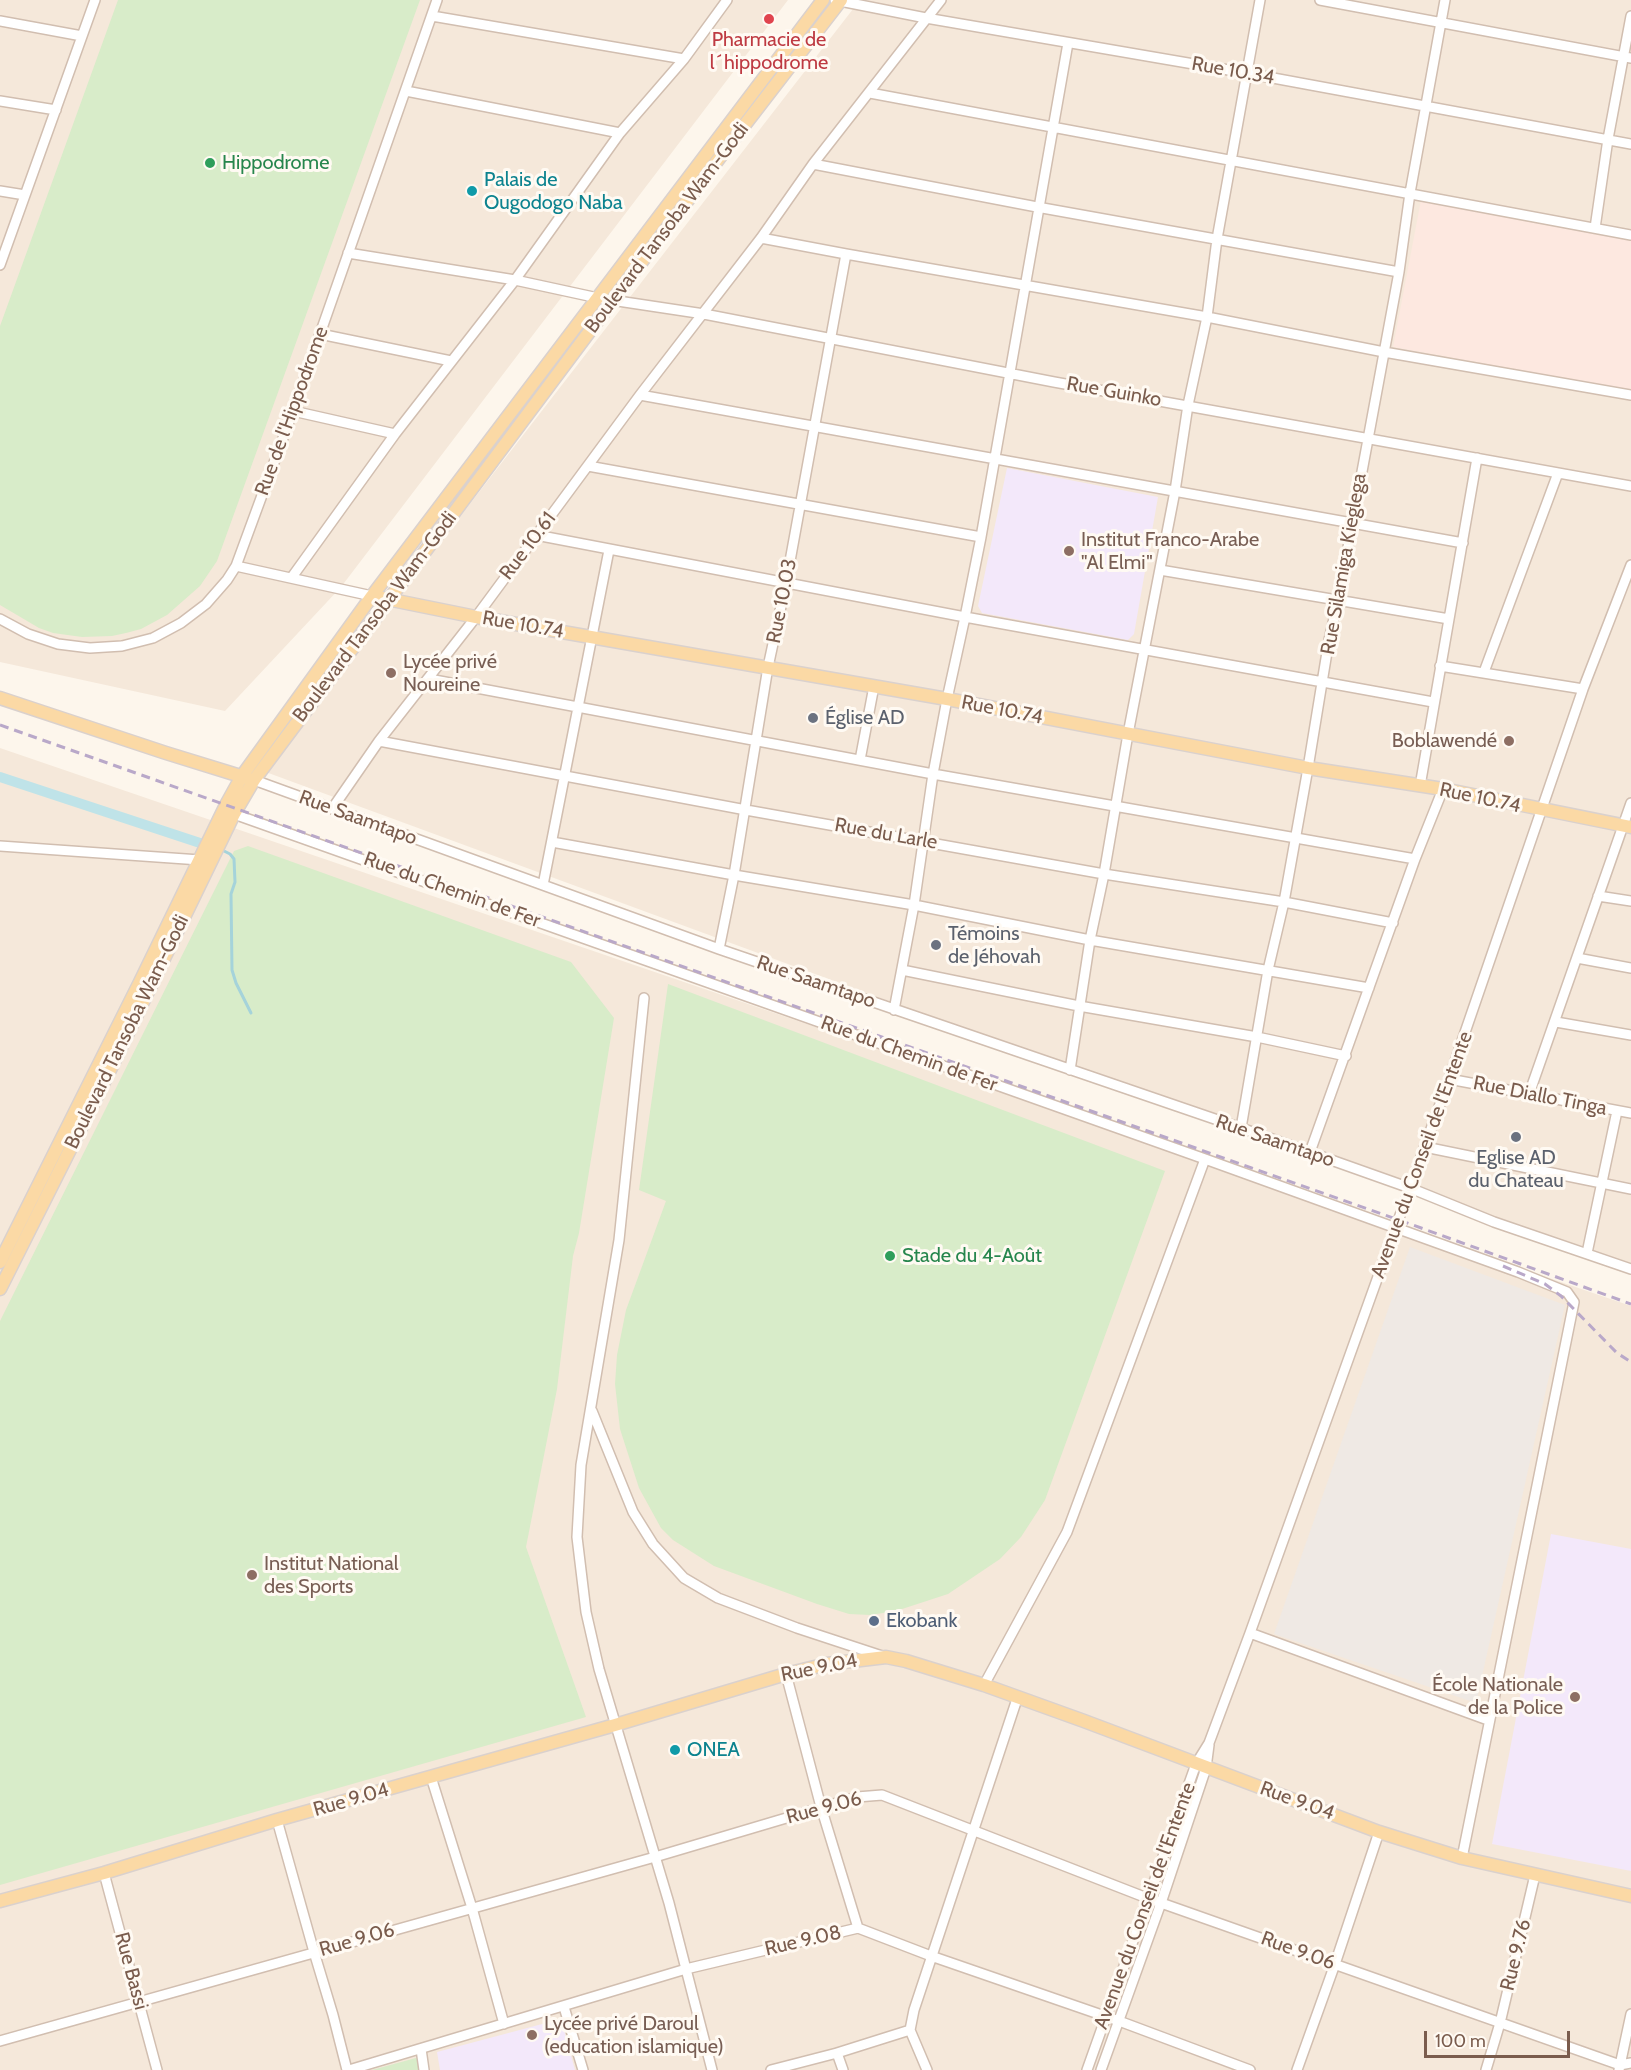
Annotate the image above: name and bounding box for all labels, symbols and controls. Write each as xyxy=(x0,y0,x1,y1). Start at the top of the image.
marker: Pharmacie de l´hippodrome xyxy=(762,12,776,26)
place label: Pharmacie de l´hippodrome xyxy=(710,28,828,75)
street label: Rue 10.34 xyxy=(1190,52,1276,90)
street label: Boulevard Tansoba Wam-Godi xyxy=(580,118,754,338)
place label: Hippodrome xyxy=(222,151,329,175)
marker: Hippodrome xyxy=(203,156,217,170)
place label: Palais de Ougodogo Naba xyxy=(484,168,622,215)
marker: Palais de Ougodogo Naba xyxy=(465,184,479,198)
street label: Rue de l'Hippodrome xyxy=(250,323,334,499)
street label: Rue Guinko xyxy=(1065,372,1163,412)
street label: Rue Silamiga Kieglega xyxy=(1316,471,1372,657)
street label: Boulevard Tansoba Wam-Godi xyxy=(288,507,462,727)
street label: Rue 10.61 xyxy=(495,507,561,585)
place label: Institut Franco-Arabe "Al Elmi" xyxy=(1081,528,1259,575)
marker: Institut Franco-Arabe "Al Elmi" xyxy=(1062,544,1076,558)
street label: Rue 10.03 xyxy=(762,557,802,645)
street label: Rue 10.74 xyxy=(480,606,566,644)
place label: Lycée privé Noureine xyxy=(403,650,497,697)
marker: Lycée privé Noureine xyxy=(384,666,398,680)
street label: Rue 10.74 xyxy=(959,690,1045,730)
place label: Église AD xyxy=(825,706,905,730)
marker: Église AD xyxy=(806,711,820,725)
place label: Boblawendé xyxy=(1392,729,1497,753)
marker: Boblawendé xyxy=(1502,734,1516,748)
street label: Rue 10.74 xyxy=(1437,778,1523,818)
street label: Rue Saamtapo xyxy=(296,786,420,850)
street label: Rue du Larle xyxy=(833,813,939,855)
street label: Rue du Chemin de Fer xyxy=(361,847,543,933)
street label: Boulevard Tansoba Wam-Godi xyxy=(60,911,194,1153)
place label: Témoins de Jéhovah xyxy=(948,922,1041,969)
marker: Témoins de Jéhovah xyxy=(929,938,943,952)
street label: Rue Saamtapo xyxy=(754,951,878,1013)
street label: Rue du Chemin de Fer xyxy=(818,1011,1000,1097)
street label: Avenue du Conseil de l'Entente xyxy=(1366,1028,1478,1282)
street label: Rue Diallo Tinga xyxy=(1471,1071,1609,1121)
street label: Rue Saamtapo xyxy=(1213,1110,1337,1172)
marker: Eglise AD du Chateau xyxy=(1509,1130,1523,1144)
place label: Eglise AD du Chateau xyxy=(1468,1146,1564,1193)
place label: Stade du 4-Août xyxy=(902,1244,1042,1268)
marker: Stade du 4-Août xyxy=(883,1249,897,1263)
place label: Institut National des Sports xyxy=(264,1552,399,1599)
marker: Institut National des Sports xyxy=(245,1568,259,1582)
place label: Ekobank xyxy=(886,1609,957,1633)
marker: Ekobank xyxy=(867,1614,881,1628)
street label: Rue 9.04 xyxy=(779,1649,859,1687)
place label: École Nationale de la Police xyxy=(1432,1673,1563,1720)
marker: École Nationale de la Police xyxy=(1568,1690,1582,1704)
place label: ONEA xyxy=(687,1738,740,1762)
marker: ONEA xyxy=(668,1743,682,1757)
street label: Rue 9.04 xyxy=(1257,1777,1337,1825)
street label: Rue 9.04 xyxy=(311,1778,391,1822)
street label: Avenue du Conseil de l'Entente xyxy=(1089,1779,1201,2033)
street label: Rue 9.06 xyxy=(784,1786,864,1830)
street label: Rue 9.76 xyxy=(1496,1917,1536,1993)
street label: Rue 9.06 xyxy=(317,1918,397,1962)
street label: Rue 9.08 xyxy=(762,1921,844,1961)
street label: Rue 9.06 xyxy=(1258,1927,1338,1975)
street label: Rue Bassi xyxy=(109,1930,153,2012)
place label: Lycée privé Daroul (education islamique) xyxy=(544,2012,724,2059)
scale bar xyxy=(1427,2019,1572,2057)
marker: Lycée privé Daroul (education islamique) xyxy=(525,2028,539,2042)
text: 100 m xyxy=(1435,2030,1486,2052)

